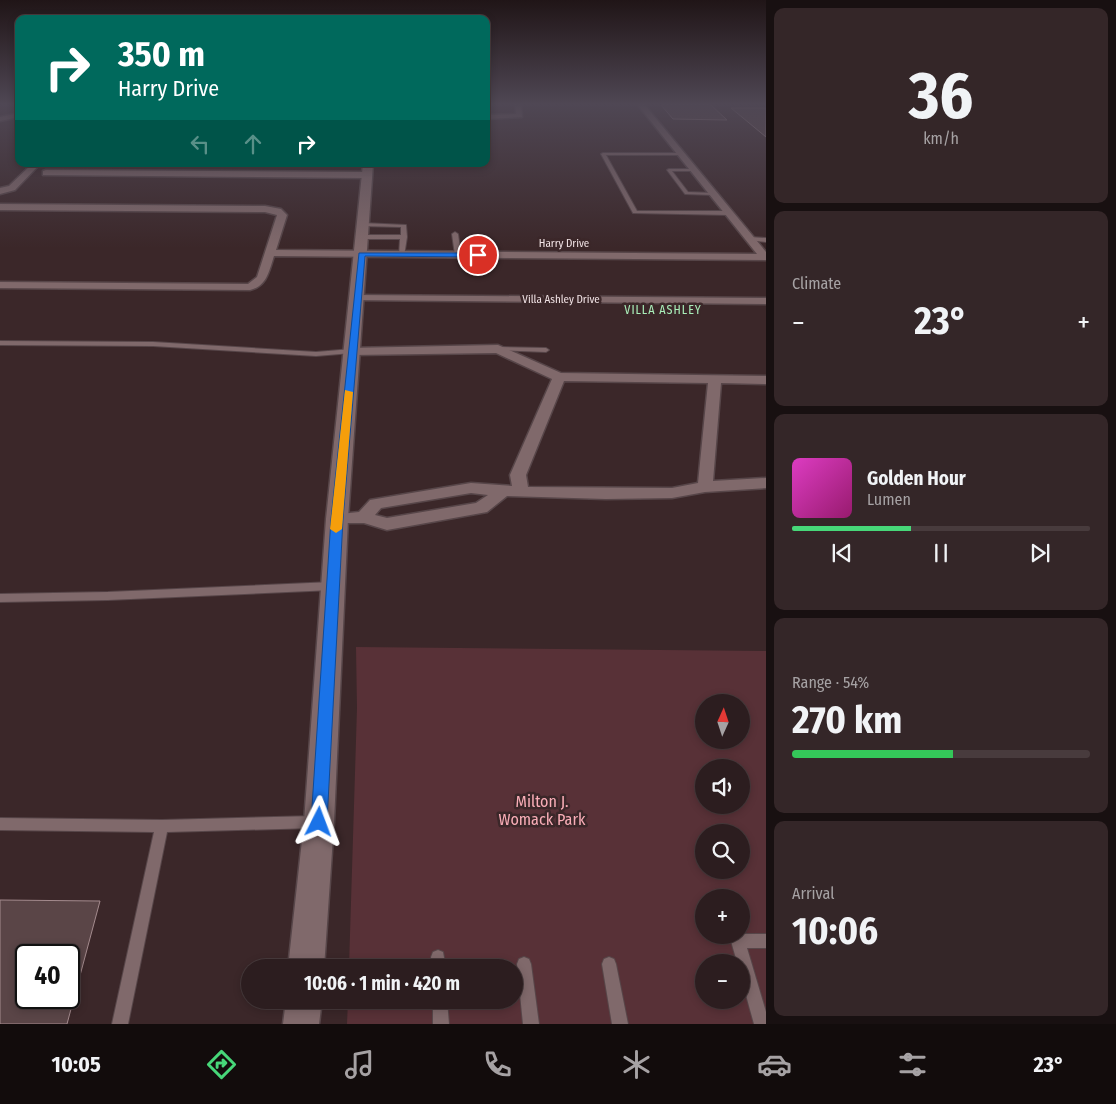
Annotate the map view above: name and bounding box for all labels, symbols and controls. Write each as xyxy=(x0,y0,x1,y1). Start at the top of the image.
text: 350 m xyxy=(118,33,205,75)
icon: right xyxy=(35,35,100,100)
text: 36 xyxy=(909,57,973,135)
text: Harry Drive xyxy=(118,75,219,102)
text: km/h xyxy=(923,129,959,148)
icon: left xyxy=(186,130,214,158)
icon: ahead xyxy=(239,130,267,158)
icon: right xyxy=(292,130,320,158)
pin xyxy=(457,234,499,276)
street label: Harry Drive xyxy=(539,237,589,250)
icon: arrive xyxy=(464,241,492,269)
text: Climate xyxy=(792,274,841,293)
street label: Villa Ashley Drive xyxy=(522,293,600,306)
text: 23° xyxy=(914,298,968,344)
district label: VILLA ASHLEY xyxy=(624,303,702,317)
text: − xyxy=(792,306,805,339)
text: + xyxy=(1077,306,1090,339)
text: Golden Hour xyxy=(867,467,966,490)
text: Lumen xyxy=(867,490,911,509)
icon: previous xyxy=(828,539,856,567)
icon: pause xyxy=(927,539,955,567)
icon: next xyxy=(1026,539,1054,567)
text: Range · 54% xyxy=(792,673,869,692)
north arrow xyxy=(695,694,750,749)
map controls xyxy=(695,694,750,1009)
text: 270 km xyxy=(792,697,902,743)
button: sound xyxy=(695,759,750,814)
park label: Milton J. Womack Park xyxy=(499,792,586,829)
position arrow xyxy=(292,795,344,847)
button: search xyxy=(695,824,750,879)
text: Arrival xyxy=(792,884,834,903)
button: + xyxy=(695,889,750,944)
text: 10:06 xyxy=(792,908,878,954)
speed limit sign: 40 xyxy=(15,944,80,1009)
button: − xyxy=(695,954,750,1009)
text: 10:06 · 1 min · 420 m xyxy=(304,972,460,995)
icon: directions xyxy=(204,1047,239,1082)
icon: music xyxy=(342,1047,377,1082)
icon: phone xyxy=(480,1047,515,1082)
icon: climate xyxy=(619,1047,654,1082)
icon: car xyxy=(757,1047,792,1082)
icon: filters xyxy=(895,1047,930,1082)
text: 10:05 xyxy=(52,1051,101,1078)
text: 23° xyxy=(1033,1051,1064,1078)

